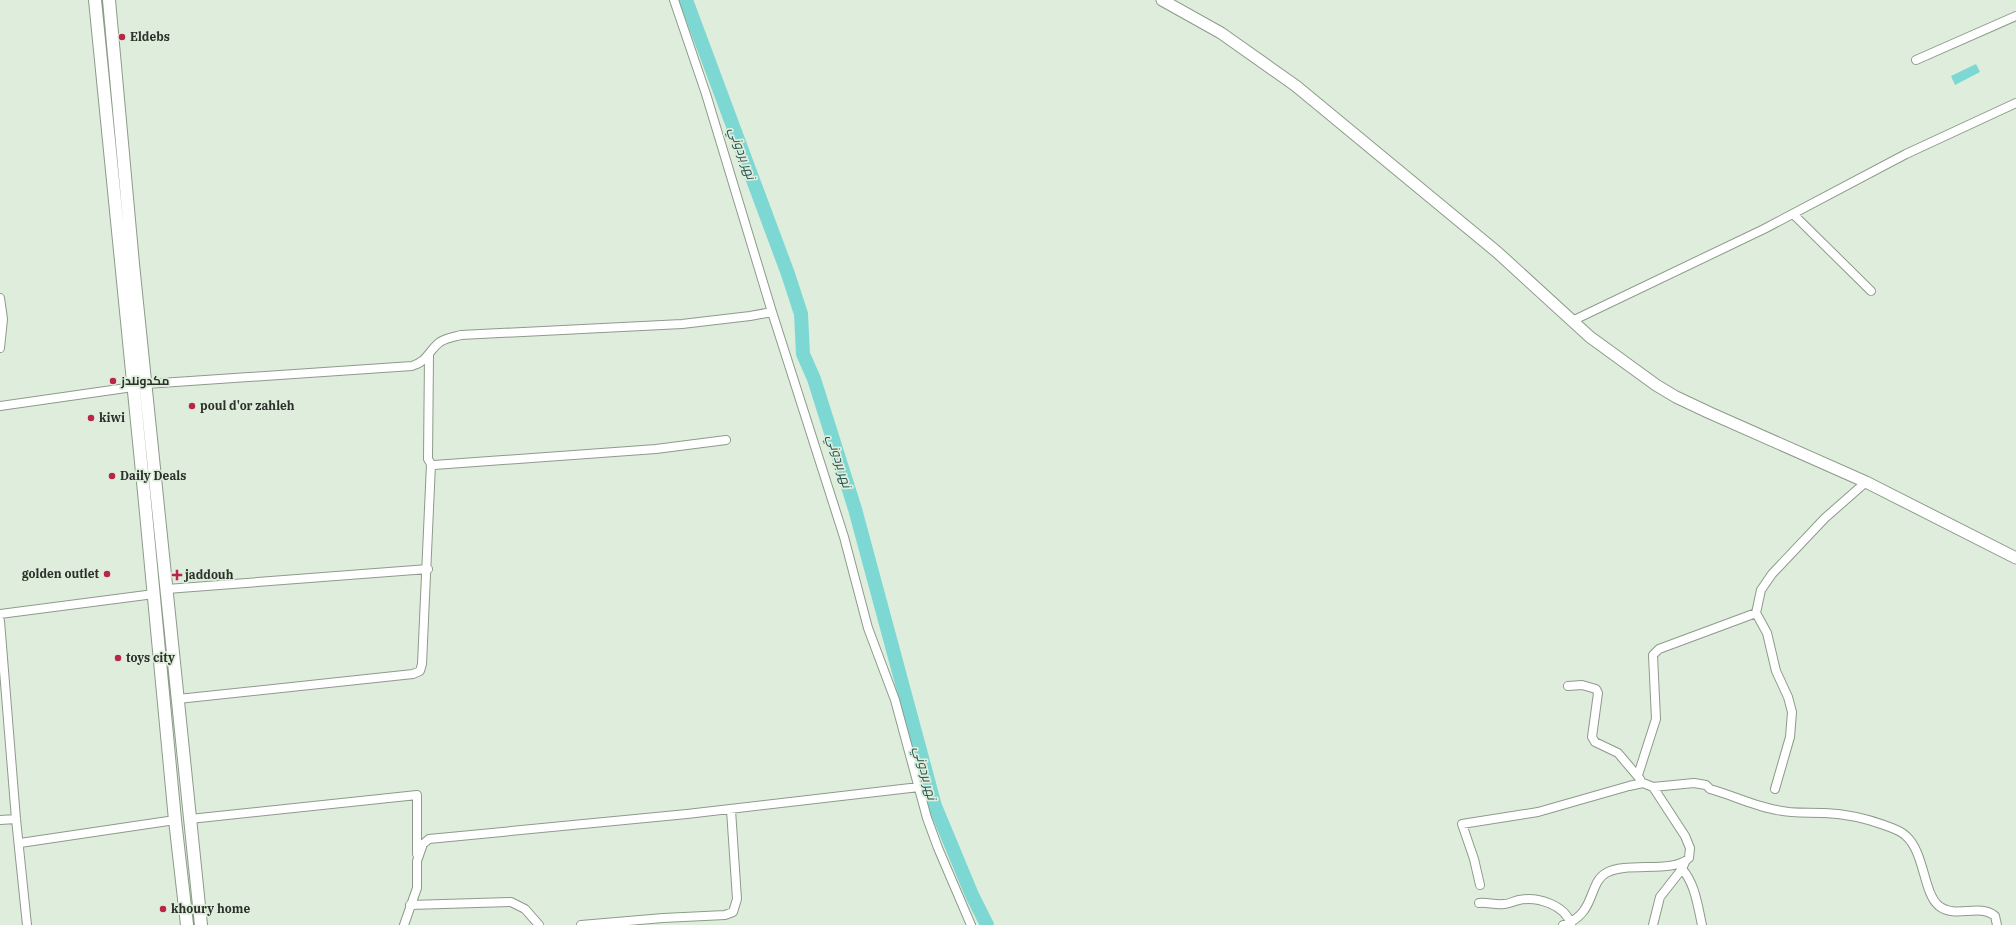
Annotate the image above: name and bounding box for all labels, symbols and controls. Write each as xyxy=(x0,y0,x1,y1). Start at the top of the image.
place label: Eldebs xyxy=(130,29,170,44)
marker: Eldebs xyxy=(117,32,127,42)
water label: نهر بردوني xyxy=(723,125,760,184)
place label: مكدونلدز xyxy=(120,373,169,389)
marker: مكدونلدز xyxy=(108,376,118,386)
place label: poul d'or zahleh xyxy=(200,398,295,413)
marker: poul d'or zahleh xyxy=(187,401,197,411)
place label: kiwi xyxy=(99,410,125,425)
marker: kiwi xyxy=(86,413,96,423)
water label: نهر بردوني xyxy=(822,433,856,492)
place label: Daily Deals xyxy=(120,468,186,483)
marker: Daily Deals xyxy=(107,471,117,481)
place label: golden outlet xyxy=(22,566,100,581)
place label: jaddouh xyxy=(183,567,234,582)
marker: golden outlet xyxy=(102,569,112,579)
marker: jaddouh xyxy=(172,570,182,580)
place label: toys city xyxy=(126,650,175,665)
marker: toys city xyxy=(113,653,123,663)
water label: نهر بردوني xyxy=(908,745,941,804)
place label: khoury home xyxy=(171,901,250,916)
marker: khoury home xyxy=(158,904,168,914)

